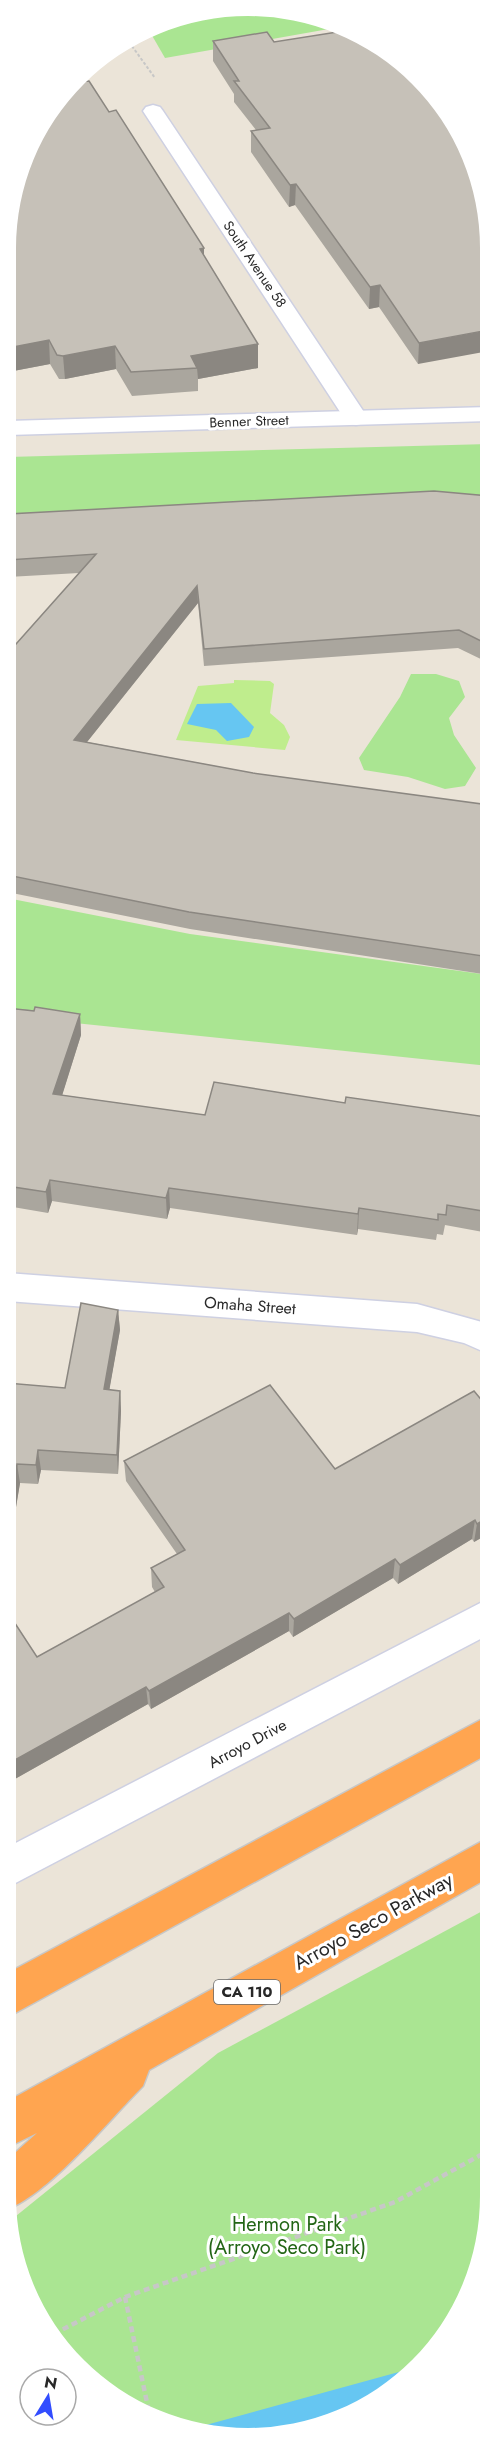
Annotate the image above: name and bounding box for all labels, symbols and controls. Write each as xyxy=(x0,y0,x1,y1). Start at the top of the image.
street label: South Avenue 58 xyxy=(218,217,292,311)
street label: Benner Street xyxy=(209,410,290,432)
street label: Omaha Street xyxy=(203,1291,297,1320)
street label: Arroyo Drive xyxy=(204,1713,290,1774)
street label: Arroyo Seco Parkway xyxy=(288,1865,458,1977)
road number: CA 110 xyxy=(214,1980,280,2004)
park label: Hermon Park (Arroyo Seco Park) xyxy=(208,2210,366,2262)
north arrow xyxy=(18,2367,78,2427)
text: N xyxy=(42,2370,59,2395)

